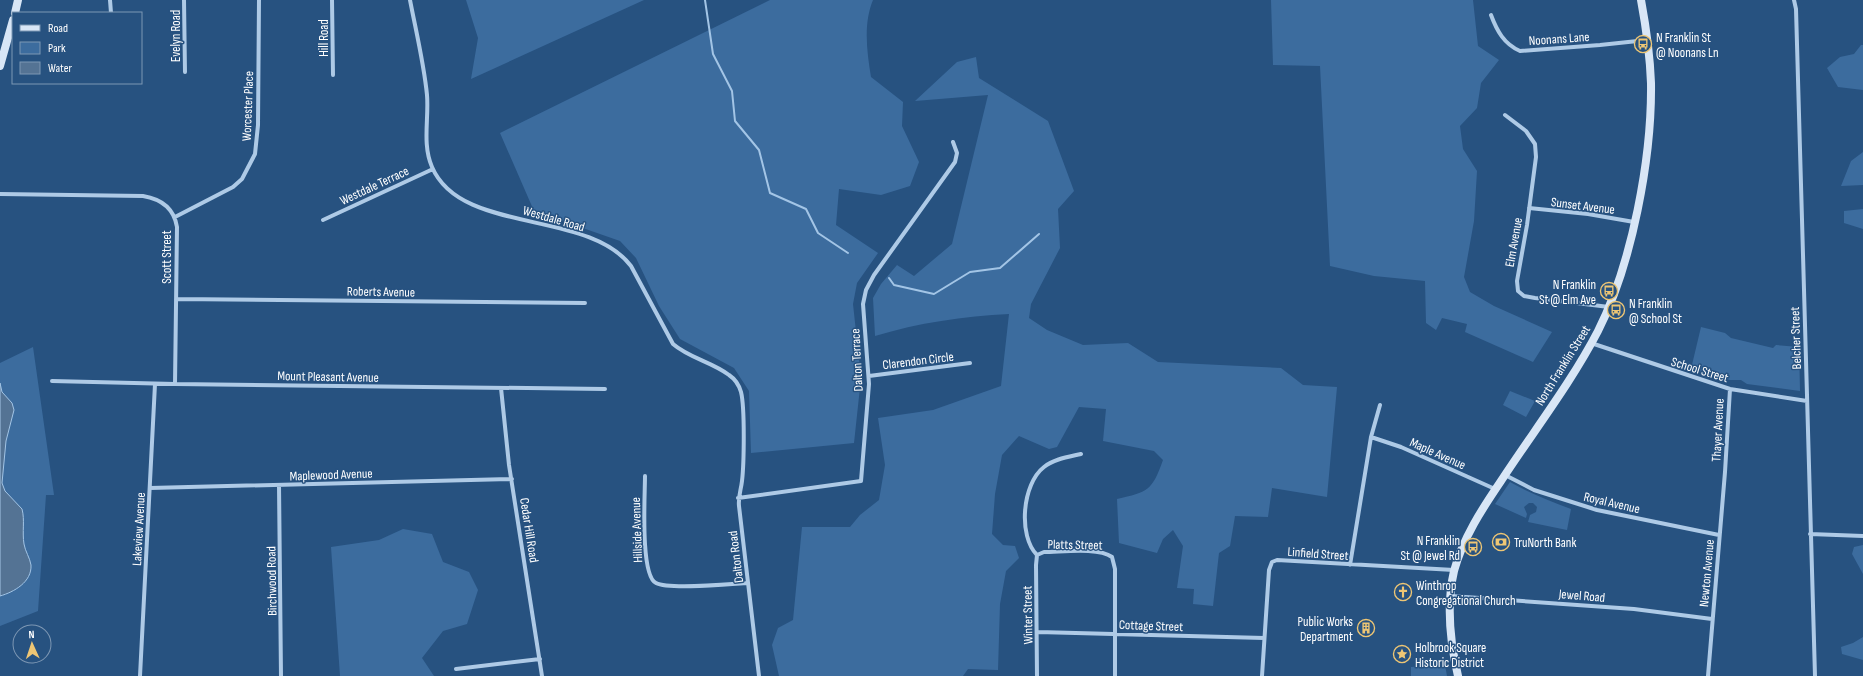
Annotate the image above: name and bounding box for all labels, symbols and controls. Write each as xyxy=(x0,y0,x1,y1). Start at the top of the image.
street label: Evelyn Road xyxy=(168,10,184,62)
legend xyxy=(12,12,142,84)
street label: Hill Road xyxy=(316,19,332,57)
text: Road xyxy=(48,21,68,36)
street label: Noonans Lane xyxy=(1528,29,1590,49)
place label: N Franklin St @ Noonans Ln xyxy=(1656,30,1718,61)
bus stop icon: N Franklin St @ Noonans Ln xyxy=(1633,34,1653,54)
text: Park xyxy=(48,41,66,56)
text: Water xyxy=(48,61,72,76)
street label: Worcester Place xyxy=(239,71,257,141)
street label: Westdale Terrace xyxy=(337,163,412,209)
street label: Sunset Avenue xyxy=(1550,194,1616,218)
street label: Westdale Road xyxy=(521,202,587,235)
street label: Elm Avenue xyxy=(1502,216,1526,268)
street label: Scott Street xyxy=(159,230,175,284)
place label: N Franklin St @ Elm Ave xyxy=(1539,277,1596,308)
bus stop icon: N Franklin St @ Elm Ave xyxy=(1599,281,1619,301)
street label: Roberts Avenue xyxy=(347,283,415,301)
place label: N Franklin @ School St xyxy=(1629,296,1682,327)
bus stop icon: N Franklin @ School St xyxy=(1606,300,1626,320)
street label: Belcher Street xyxy=(1787,306,1805,370)
street label: North Franklin Street xyxy=(1532,322,1594,409)
street label: Dalton Terrace xyxy=(847,328,867,392)
street label: Clarendon Circle xyxy=(882,349,955,373)
street label: School Street xyxy=(1669,354,1730,386)
street label: Mount Pleasant Avenue xyxy=(277,368,379,386)
street label: Thayer Avenue xyxy=(1708,398,1728,462)
street label: Maple Avenue xyxy=(1407,434,1468,473)
street label: Maplewood Avenue xyxy=(289,466,373,484)
street label: Royal Avenue xyxy=(1582,489,1641,517)
street label: Lakeview Avenue xyxy=(129,492,149,566)
street label: Cedar Hill Road xyxy=(516,497,542,564)
street label: Hillside Avenue xyxy=(628,497,646,563)
street label: Dalton Road xyxy=(725,530,747,584)
bank icon: TruNorth Bank xyxy=(1491,532,1511,552)
place label: N Franklin St @ Jewel Rd xyxy=(1401,533,1460,564)
place label: TruNorth Bank xyxy=(1514,535,1576,551)
street label: Platts Street xyxy=(1047,537,1103,553)
bus stop icon: N Franklin St @ Jewel Rd xyxy=(1463,537,1483,557)
street label: Newton Avenue xyxy=(1696,539,1718,608)
street label: Linfield Street xyxy=(1287,544,1349,564)
street label: Birchwood Road xyxy=(263,546,281,616)
place label: Winthrop Congregational Church xyxy=(1416,578,1516,609)
church icon: Winthrop Congregational Church xyxy=(1393,582,1413,602)
street label: Winter Street xyxy=(1019,585,1037,645)
street label: Jewel Road xyxy=(1557,586,1606,606)
place label: Public Works Department xyxy=(1297,614,1353,645)
street label: Cottage Street xyxy=(1119,617,1183,635)
building icon: Public Works Department xyxy=(1356,618,1376,638)
north arrow xyxy=(12,624,52,664)
text: N xyxy=(28,628,35,641)
place label: Holbrook Square Historic District xyxy=(1415,640,1486,671)
place icon: Holbrook Square Historic District xyxy=(1392,644,1412,664)

